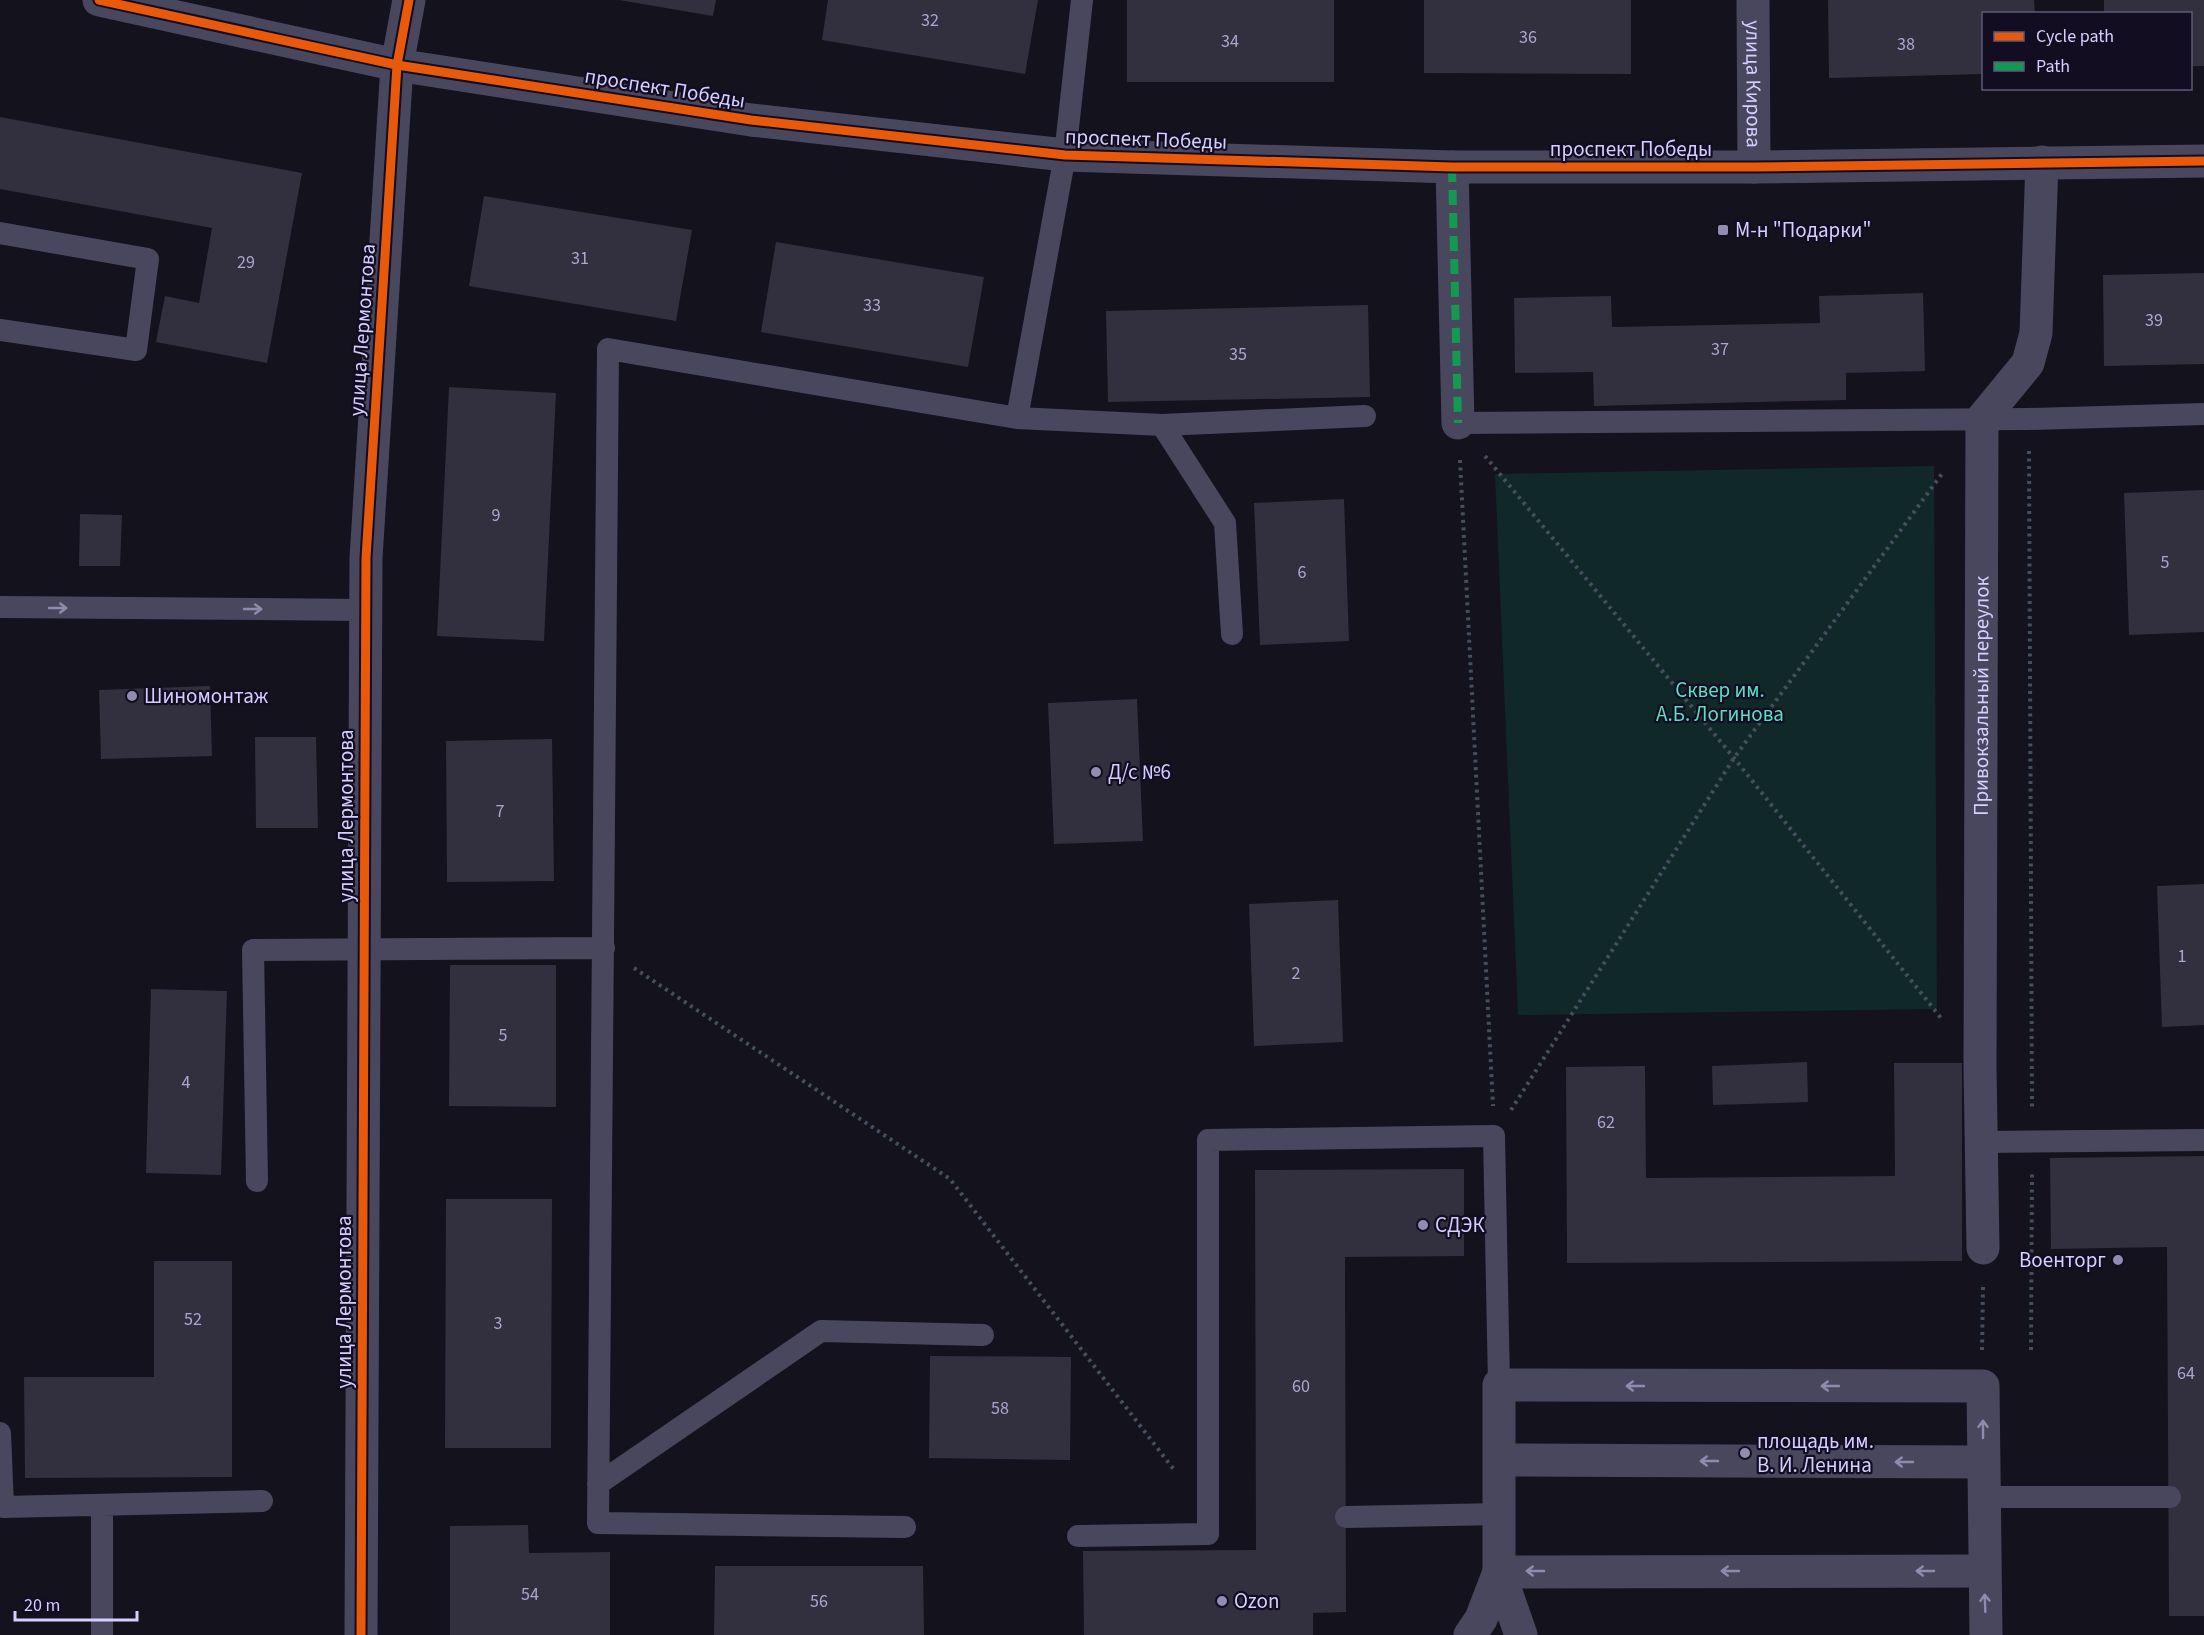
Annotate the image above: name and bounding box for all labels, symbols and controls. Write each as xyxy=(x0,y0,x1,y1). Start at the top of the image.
house number: 32 xyxy=(921,8,939,33)
legend xyxy=(1982,12,2192,90)
street label: улица Кирова xyxy=(1738,20,1769,148)
text: Cycle path xyxy=(2036,24,2114,49)
house number: 36 xyxy=(1519,25,1537,50)
house number: 34 xyxy=(1221,29,1239,54)
house number: 38 xyxy=(1897,32,1915,57)
text: Path xyxy=(2036,54,2070,79)
street label: проспект Победы xyxy=(583,60,747,116)
street label: проспект Победы xyxy=(1064,121,1228,157)
street label: проспект Победы xyxy=(1550,134,1712,164)
place label: М-н "Подарки" xyxy=(1735,215,1871,245)
marker: М-н "Подарки" xyxy=(1716,223,1730,237)
street label: улица Лермонтова xyxy=(341,243,383,417)
house number: 31 xyxy=(571,246,589,271)
house number: 29 xyxy=(237,250,255,275)
house number: 33 xyxy=(863,293,881,318)
house number: 39 xyxy=(2145,308,2163,333)
house number: 37 xyxy=(1711,337,1729,362)
house number: 35 xyxy=(1229,342,1247,367)
house number: 9 xyxy=(492,503,501,528)
house number: 5 xyxy=(2161,550,2170,575)
house number: 6 xyxy=(1298,560,1307,585)
street label: Привокзальный переулок xyxy=(1966,575,1997,816)
one-way arrow xyxy=(48,602,68,614)
one-way arrow xyxy=(243,603,263,615)
park label: Сквер им. А.Б. Логинова xyxy=(1656,675,1784,729)
place label: Шиномонтаж xyxy=(144,681,269,711)
marker: Шиномонтаж xyxy=(125,689,139,703)
street label: улица Лермонтова xyxy=(331,729,361,903)
place label: Д/с №6 xyxy=(1108,757,1171,787)
marker: Д/с №6 xyxy=(1089,765,1103,779)
house number: 7 xyxy=(496,799,505,824)
house number: 1 xyxy=(2178,944,2186,969)
house number: 2 xyxy=(1292,961,1301,986)
house number: 5 xyxy=(499,1023,508,1048)
house number: 4 xyxy=(182,1070,191,1095)
house number: 62 xyxy=(1597,1110,1615,1135)
place label: СДЭК xyxy=(1435,1210,1485,1240)
street label: улица Лермонтова xyxy=(329,1215,359,1389)
marker: СДЭК xyxy=(1416,1218,1430,1232)
place label: Военторг xyxy=(2019,1245,2106,1275)
marker: Военторг xyxy=(2111,1253,2125,1267)
house number: 52 xyxy=(184,1307,202,1332)
house number: 3 xyxy=(494,1311,503,1336)
house number: 64 xyxy=(2177,1361,2195,1386)
house number: 60 xyxy=(1292,1374,1310,1399)
one-way arrow xyxy=(1626,1380,1646,1392)
one-way arrow xyxy=(1821,1380,1841,1392)
house number: 58 xyxy=(991,1396,1009,1421)
one-way arrow xyxy=(1977,1419,1989,1439)
place label: площадь им. В. И. Ленина xyxy=(1757,1426,1874,1480)
marker: площадь им. В. И. Ленина xyxy=(1738,1446,1752,1460)
one-way arrow xyxy=(1699,1455,1719,1467)
one-way arrow xyxy=(1894,1456,1914,1468)
one-way arrow xyxy=(1526,1565,1546,1577)
one-way arrow xyxy=(1721,1565,1741,1577)
one-way arrow xyxy=(1916,1565,1936,1577)
house number: 54 xyxy=(521,1582,539,1607)
scale bar xyxy=(15,1584,136,1622)
place label: Ozon xyxy=(1234,1586,1279,1616)
house number: 56 xyxy=(810,1589,828,1614)
text: 20 m xyxy=(24,1593,60,1618)
marker: Ozon xyxy=(1215,1594,1229,1608)
one-way arrow xyxy=(1979,1594,1991,1614)

